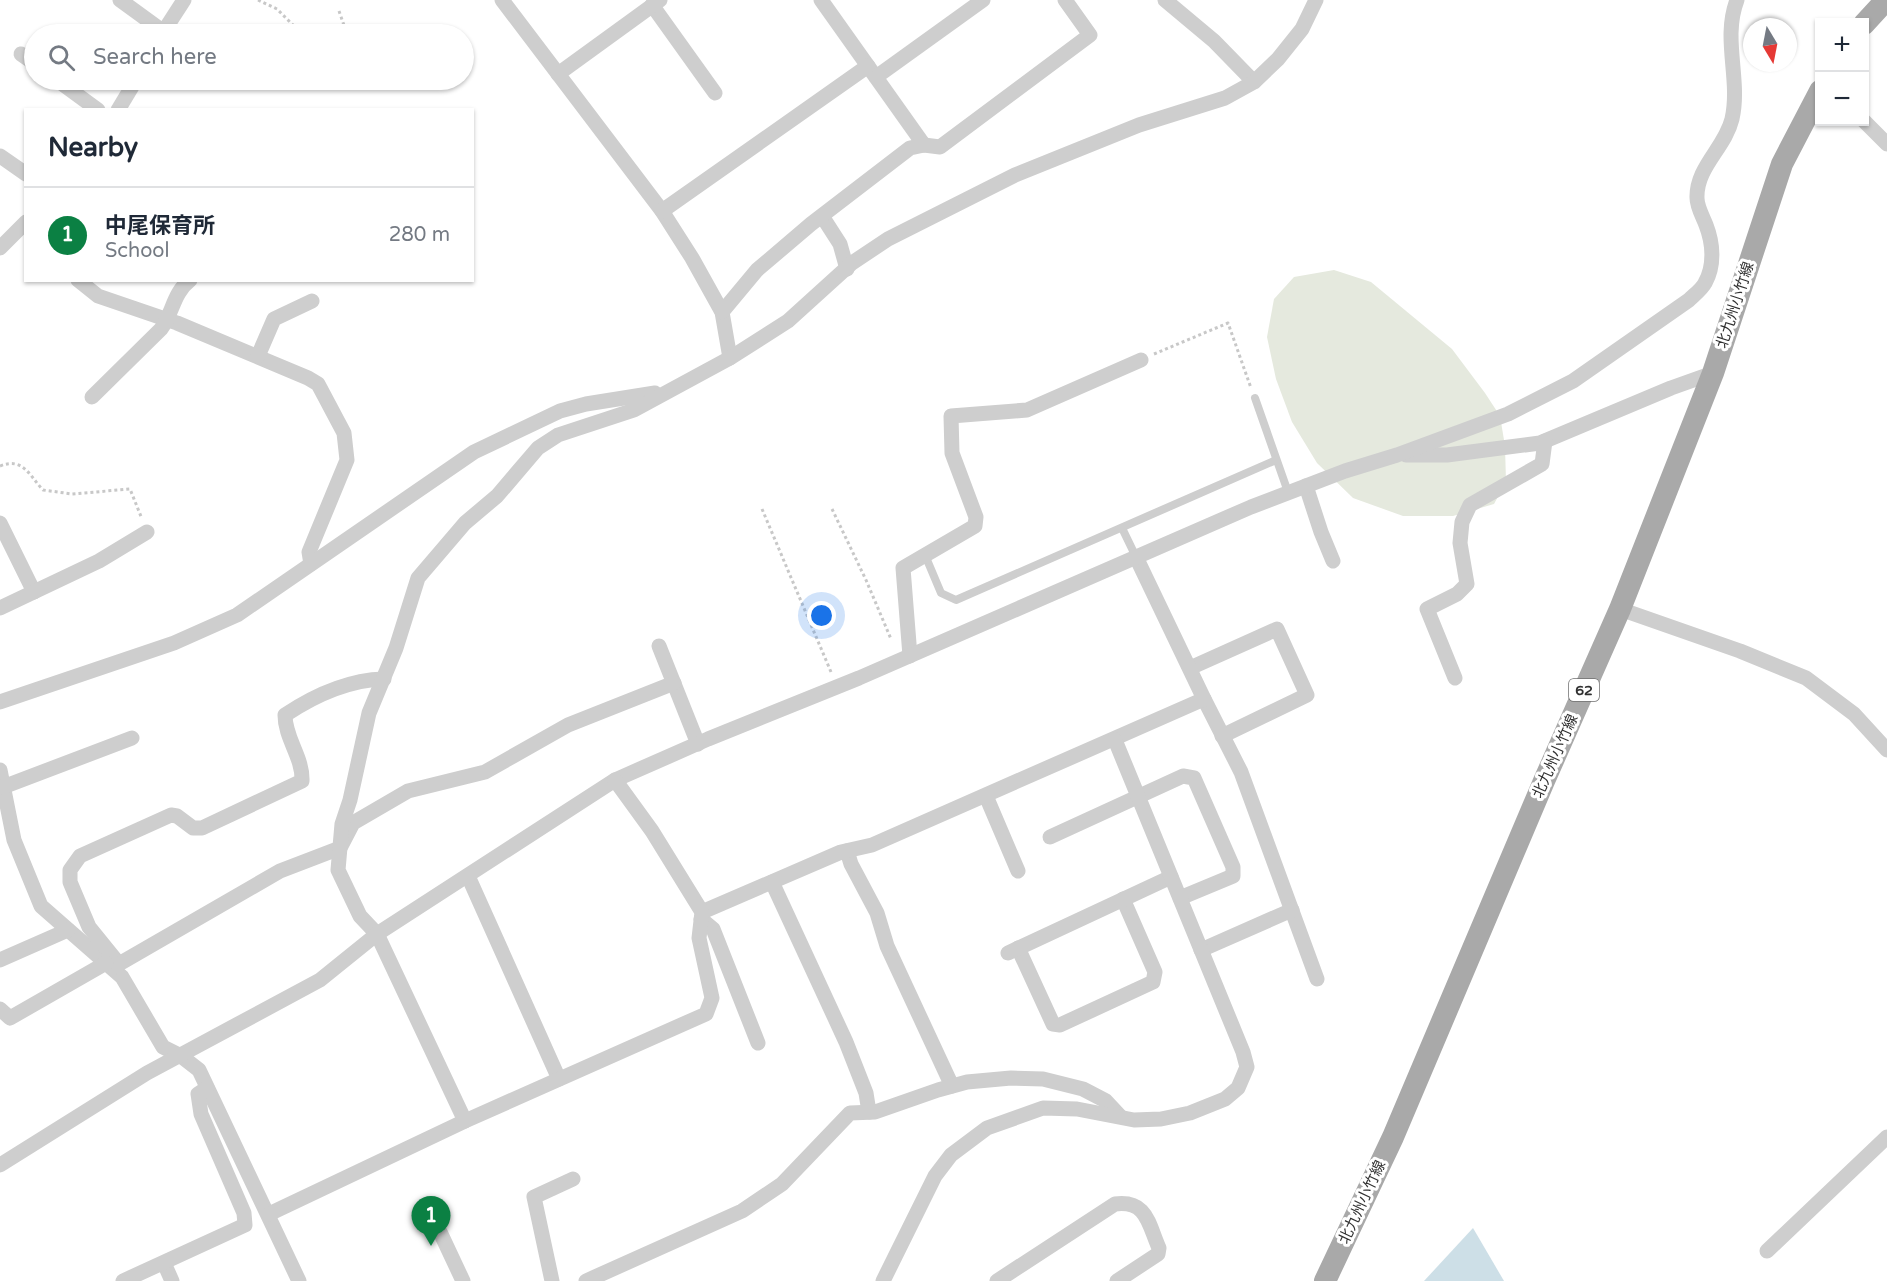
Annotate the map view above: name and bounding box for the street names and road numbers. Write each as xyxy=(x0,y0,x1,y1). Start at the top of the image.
street label: 北九州小竹線 xyxy=(1713,259,1757,351)
road number: 62 xyxy=(1569,679,1599,701)
street label: 北九州小竹線 xyxy=(1528,711,1582,801)
street label: 北九州小竹線 xyxy=(1335,1157,1389,1247)

